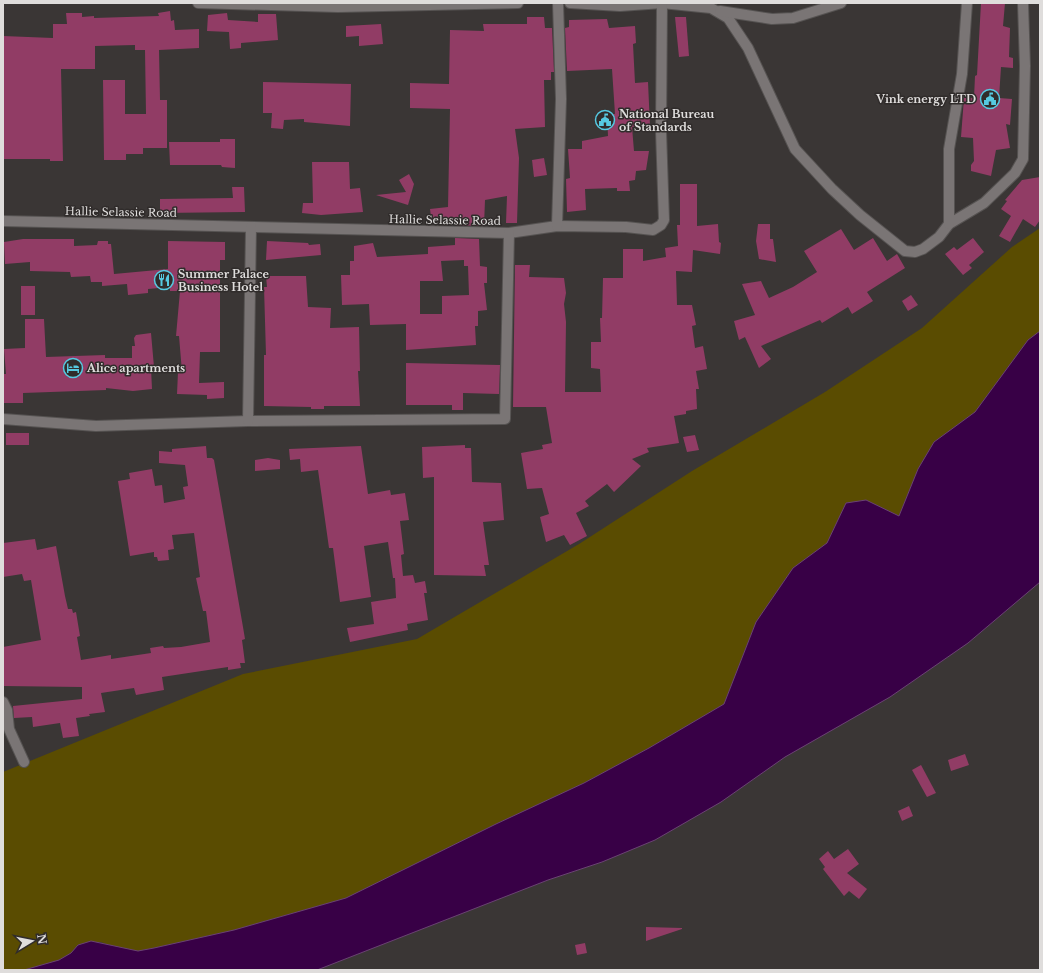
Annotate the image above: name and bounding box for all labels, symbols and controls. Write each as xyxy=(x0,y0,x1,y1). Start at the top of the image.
public building icon: Vink energy LTD xyxy=(979,88,1001,110)
place label: Vink energy LTD xyxy=(875,92,976,106)
place label: National Bureau of Standards xyxy=(619,107,715,134)
public building icon: National Bureau of Standards xyxy=(594,109,616,131)
street label: Hallie Selassie Road xyxy=(65,204,178,220)
street label: Hallie Selassie Road xyxy=(389,212,502,228)
place label: Summer Palace Business Hotel xyxy=(178,267,270,294)
restaurant icon: Summer Palace Business Hotel xyxy=(153,269,175,291)
hotel icon: Alice apartments xyxy=(62,357,84,379)
place label: Alice apartments xyxy=(86,361,185,375)
north arrow xyxy=(12,921,52,961)
text: N xyxy=(34,933,50,946)

